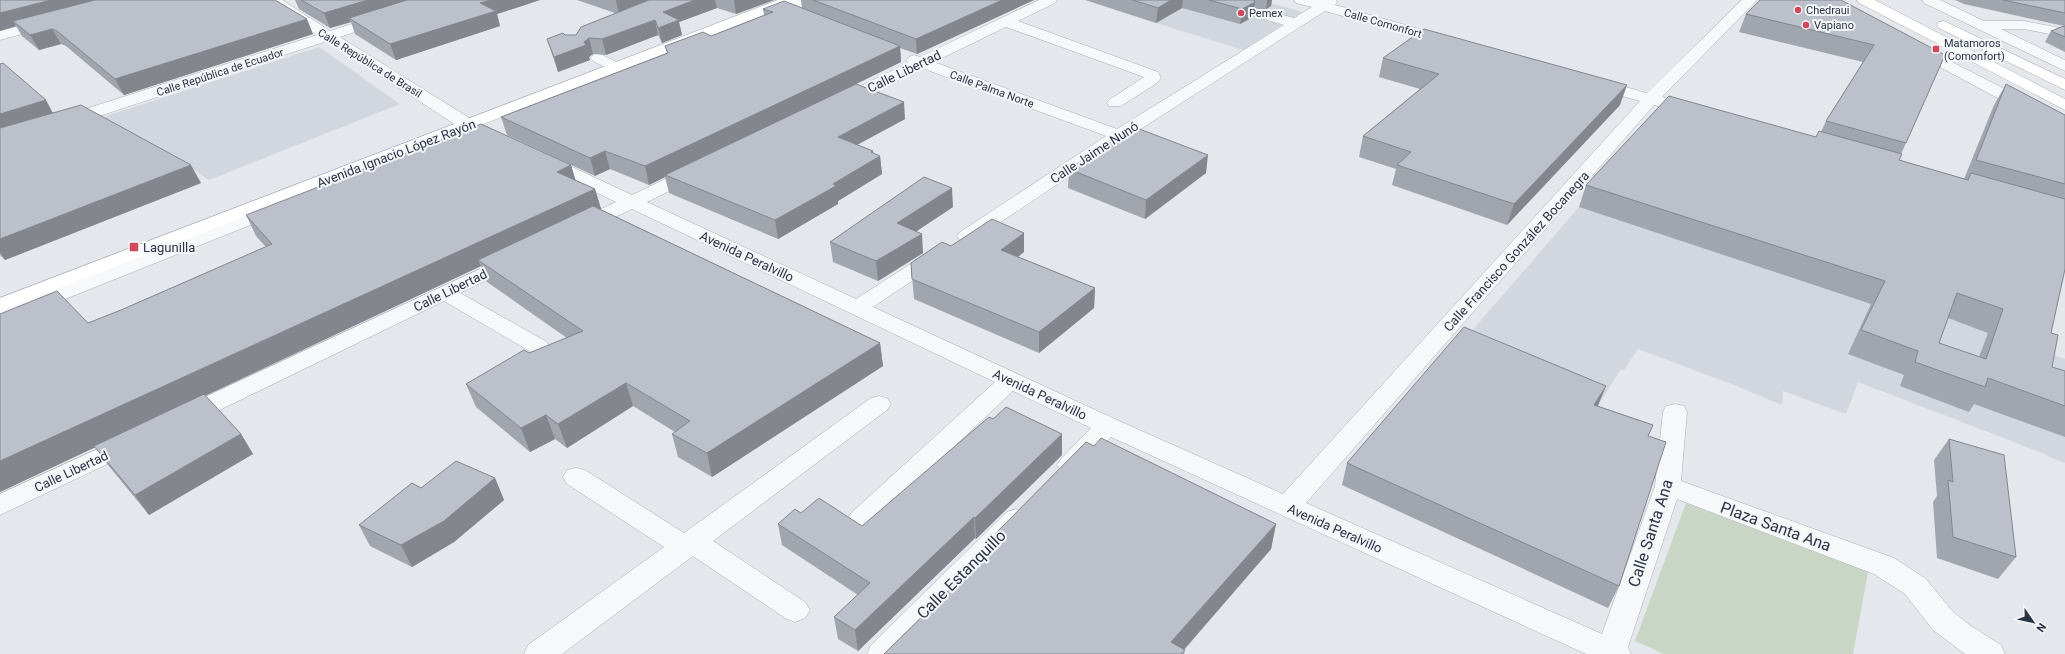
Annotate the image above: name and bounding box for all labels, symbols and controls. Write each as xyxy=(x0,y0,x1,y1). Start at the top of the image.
place label: Chedraui xyxy=(1806,4,1850,17)
marker: Chedraui xyxy=(1793,5,1803,15)
street label: Calle Comonfort xyxy=(1343,6,1424,41)
place label: Pemex xyxy=(1249,7,1283,20)
marker: Pemex xyxy=(1236,8,1246,18)
place label: Vapiano xyxy=(1814,19,1854,32)
marker: Vapiano xyxy=(1801,20,1811,30)
street label: Calle República de Brasil xyxy=(315,26,424,101)
place label: Matamoros (Comonfort) xyxy=(1944,37,2005,63)
marker: Matamoros (Comonfort) xyxy=(1931,44,1941,54)
street label: Calle República de Ecuador xyxy=(155,46,286,99)
street label: Calle Libertad xyxy=(865,47,943,96)
street label: Calle Palma Norte xyxy=(948,68,1036,111)
street label: Avenida Ignacio López Rayón xyxy=(315,116,478,191)
street label: Calle Jaime Nunó xyxy=(1047,118,1141,186)
street label: Calle Francisco González Bocanegra xyxy=(1440,168,1592,334)
street label: Avenida Peralvillo xyxy=(697,228,796,285)
place label: Lagunilla xyxy=(143,240,195,255)
marker: Lagunilla xyxy=(128,241,140,253)
street label: Calle Libertad xyxy=(411,266,489,315)
street label: Avenida Peralvillo xyxy=(990,366,1089,423)
street label: Calle Libertad xyxy=(32,448,111,495)
street label: Calle Santa Ana xyxy=(1624,477,1677,589)
street label: Plaza Santa Ana xyxy=(1718,498,1834,555)
street label: Avenida Peralvillo xyxy=(1285,501,1384,556)
street label: Calle Estanquillo xyxy=(913,526,1010,623)
north arrow xyxy=(2013,602,2053,642)
text: N xyxy=(2033,620,2048,634)

